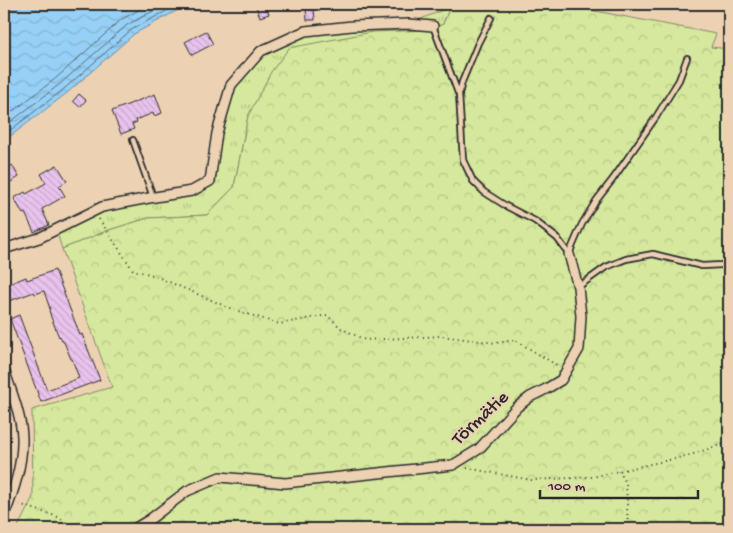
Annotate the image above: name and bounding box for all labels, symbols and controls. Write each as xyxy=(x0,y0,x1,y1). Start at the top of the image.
street label: Törmätie xyxy=(447,387,514,452)
scale bar xyxy=(540,468,698,500)
text: 100 m xyxy=(547,478,586,496)

